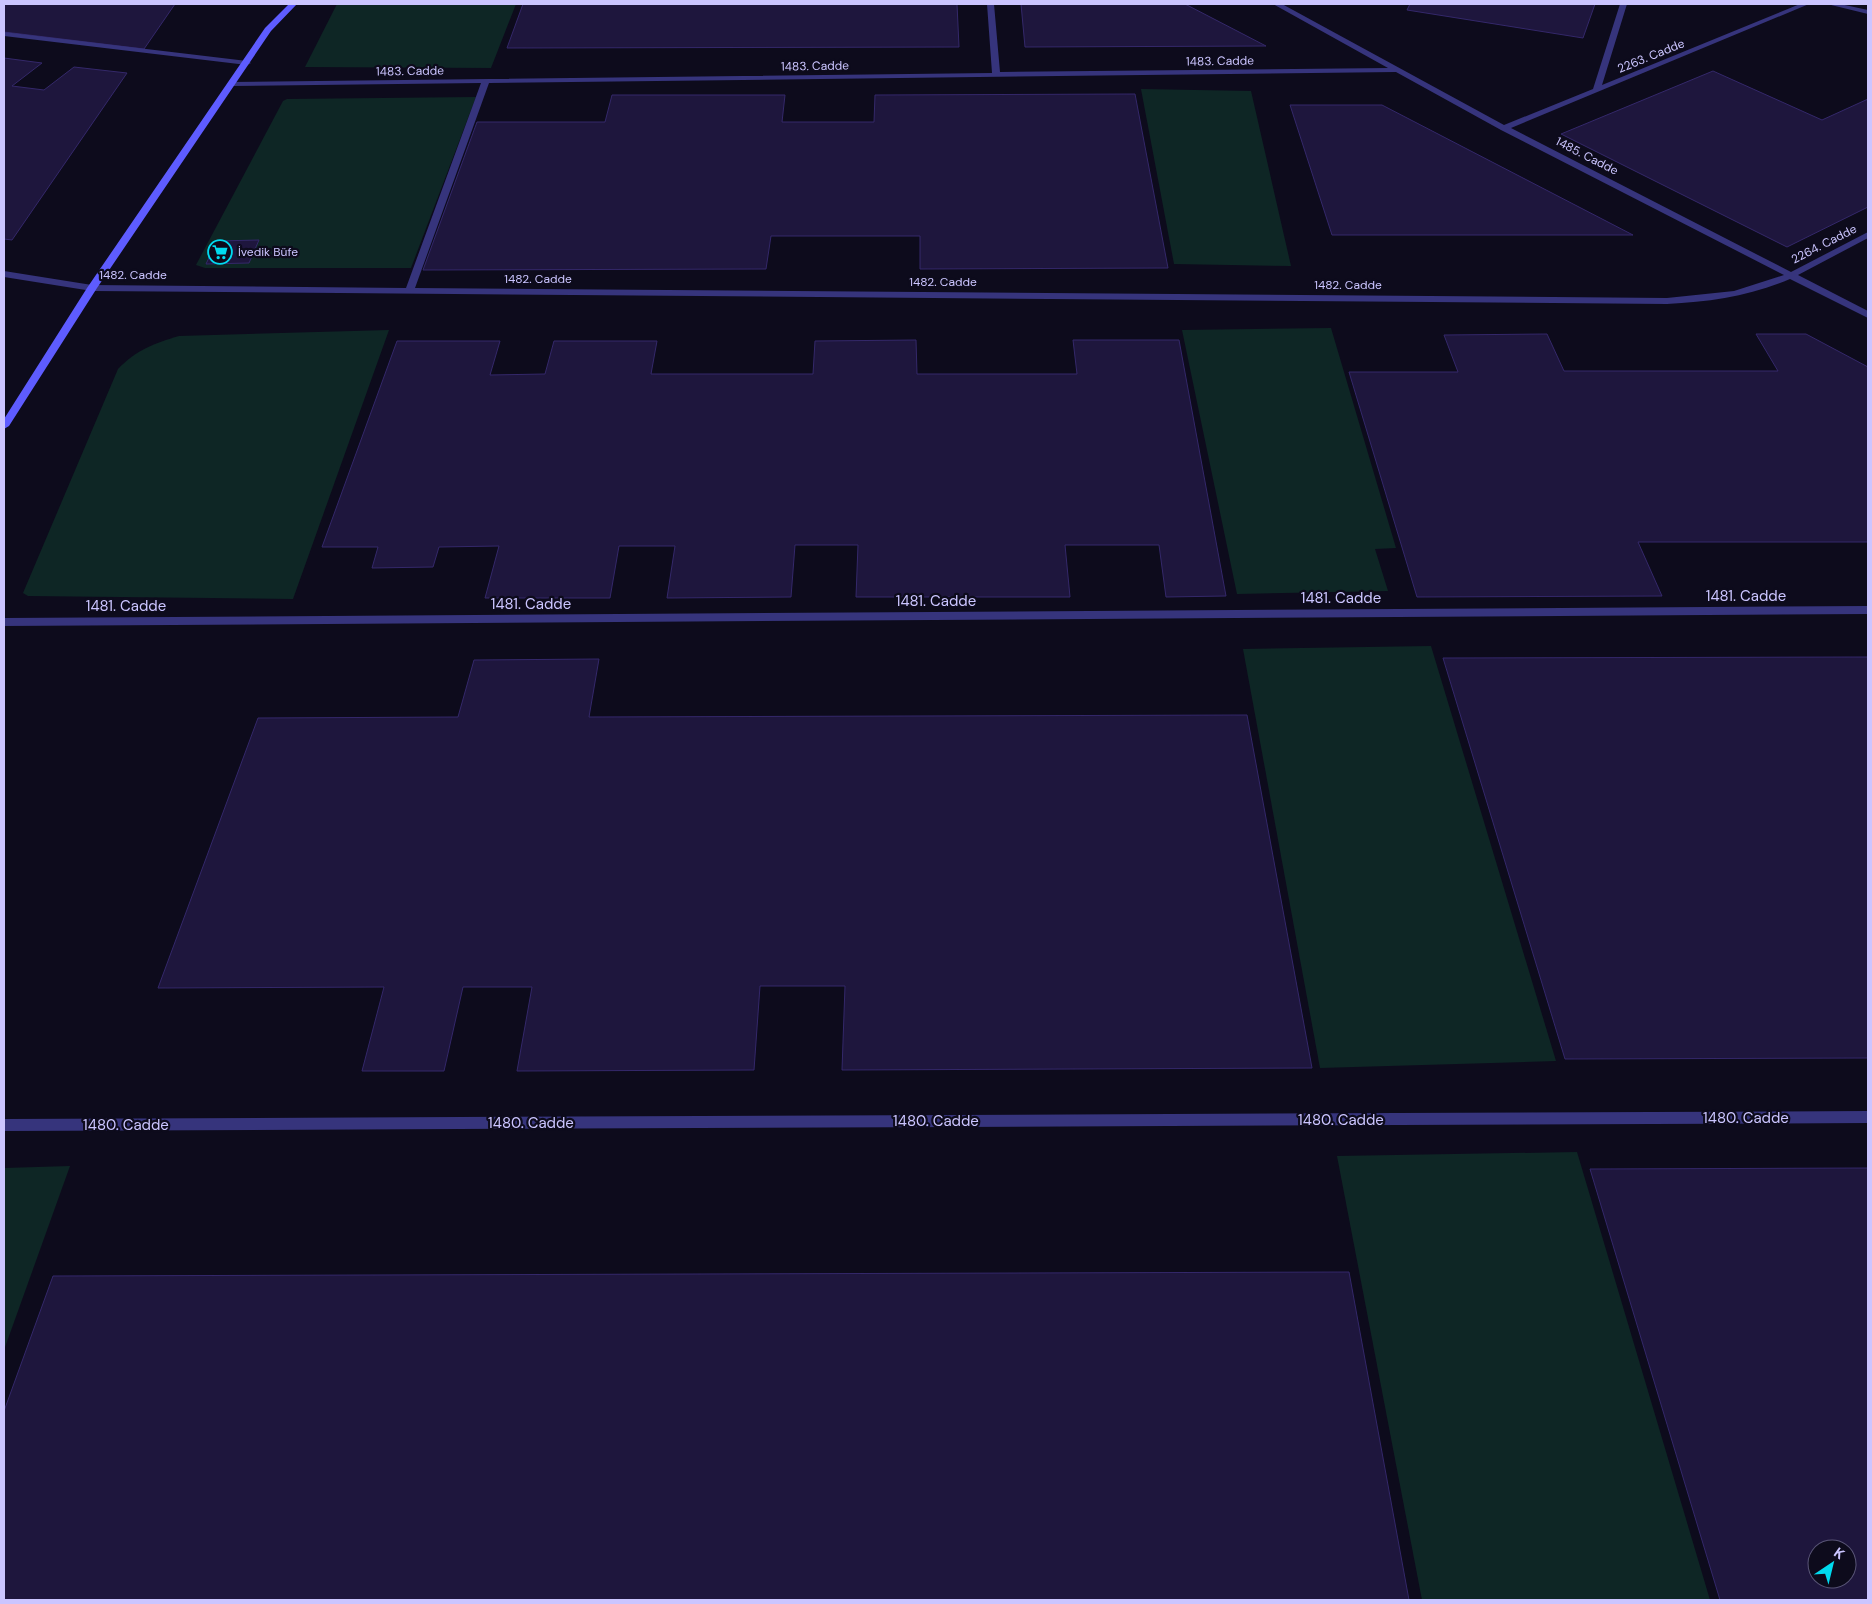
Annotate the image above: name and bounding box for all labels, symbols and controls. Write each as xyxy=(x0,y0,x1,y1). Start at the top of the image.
street label: 2263. Cadde xyxy=(1615,35,1687,77)
street label: 1483. Cadde xyxy=(1186,52,1254,70)
street label: 1483. Cadde xyxy=(781,57,849,75)
street label: 1483. Cadde xyxy=(376,62,444,80)
street label: 1485. Cadde xyxy=(1553,133,1621,179)
street label: 2264. Cadde xyxy=(1789,221,1860,267)
supermarket icon: İvedik Büfe xyxy=(207,239,233,265)
place label: İvedik Büfe xyxy=(238,244,298,260)
street label: 1482. Cadde xyxy=(99,267,167,283)
street label: 1482. Cadde xyxy=(504,271,572,287)
street label: 1482. Cadde xyxy=(909,274,977,290)
street label: 1482. Cadde xyxy=(1314,277,1382,293)
street label: 1481. Cadde xyxy=(1706,586,1786,606)
street label: 1481. Cadde xyxy=(1301,588,1381,608)
street label: 1481. Cadde xyxy=(896,591,976,611)
street label: 1481. Cadde xyxy=(491,594,571,614)
street label: 1481. Cadde xyxy=(86,596,166,616)
street label: 1480. Cadde xyxy=(1703,1108,1789,1128)
street label: 1480. Cadde xyxy=(1298,1110,1384,1130)
street label: 1480. Cadde xyxy=(893,1111,979,1131)
street label: 1480. Cadde xyxy=(488,1113,574,1133)
street label: 1480. Cadde xyxy=(83,1115,169,1135)
north arrow xyxy=(1807,1539,1857,1589)
text: K xyxy=(1831,1543,1848,1563)

